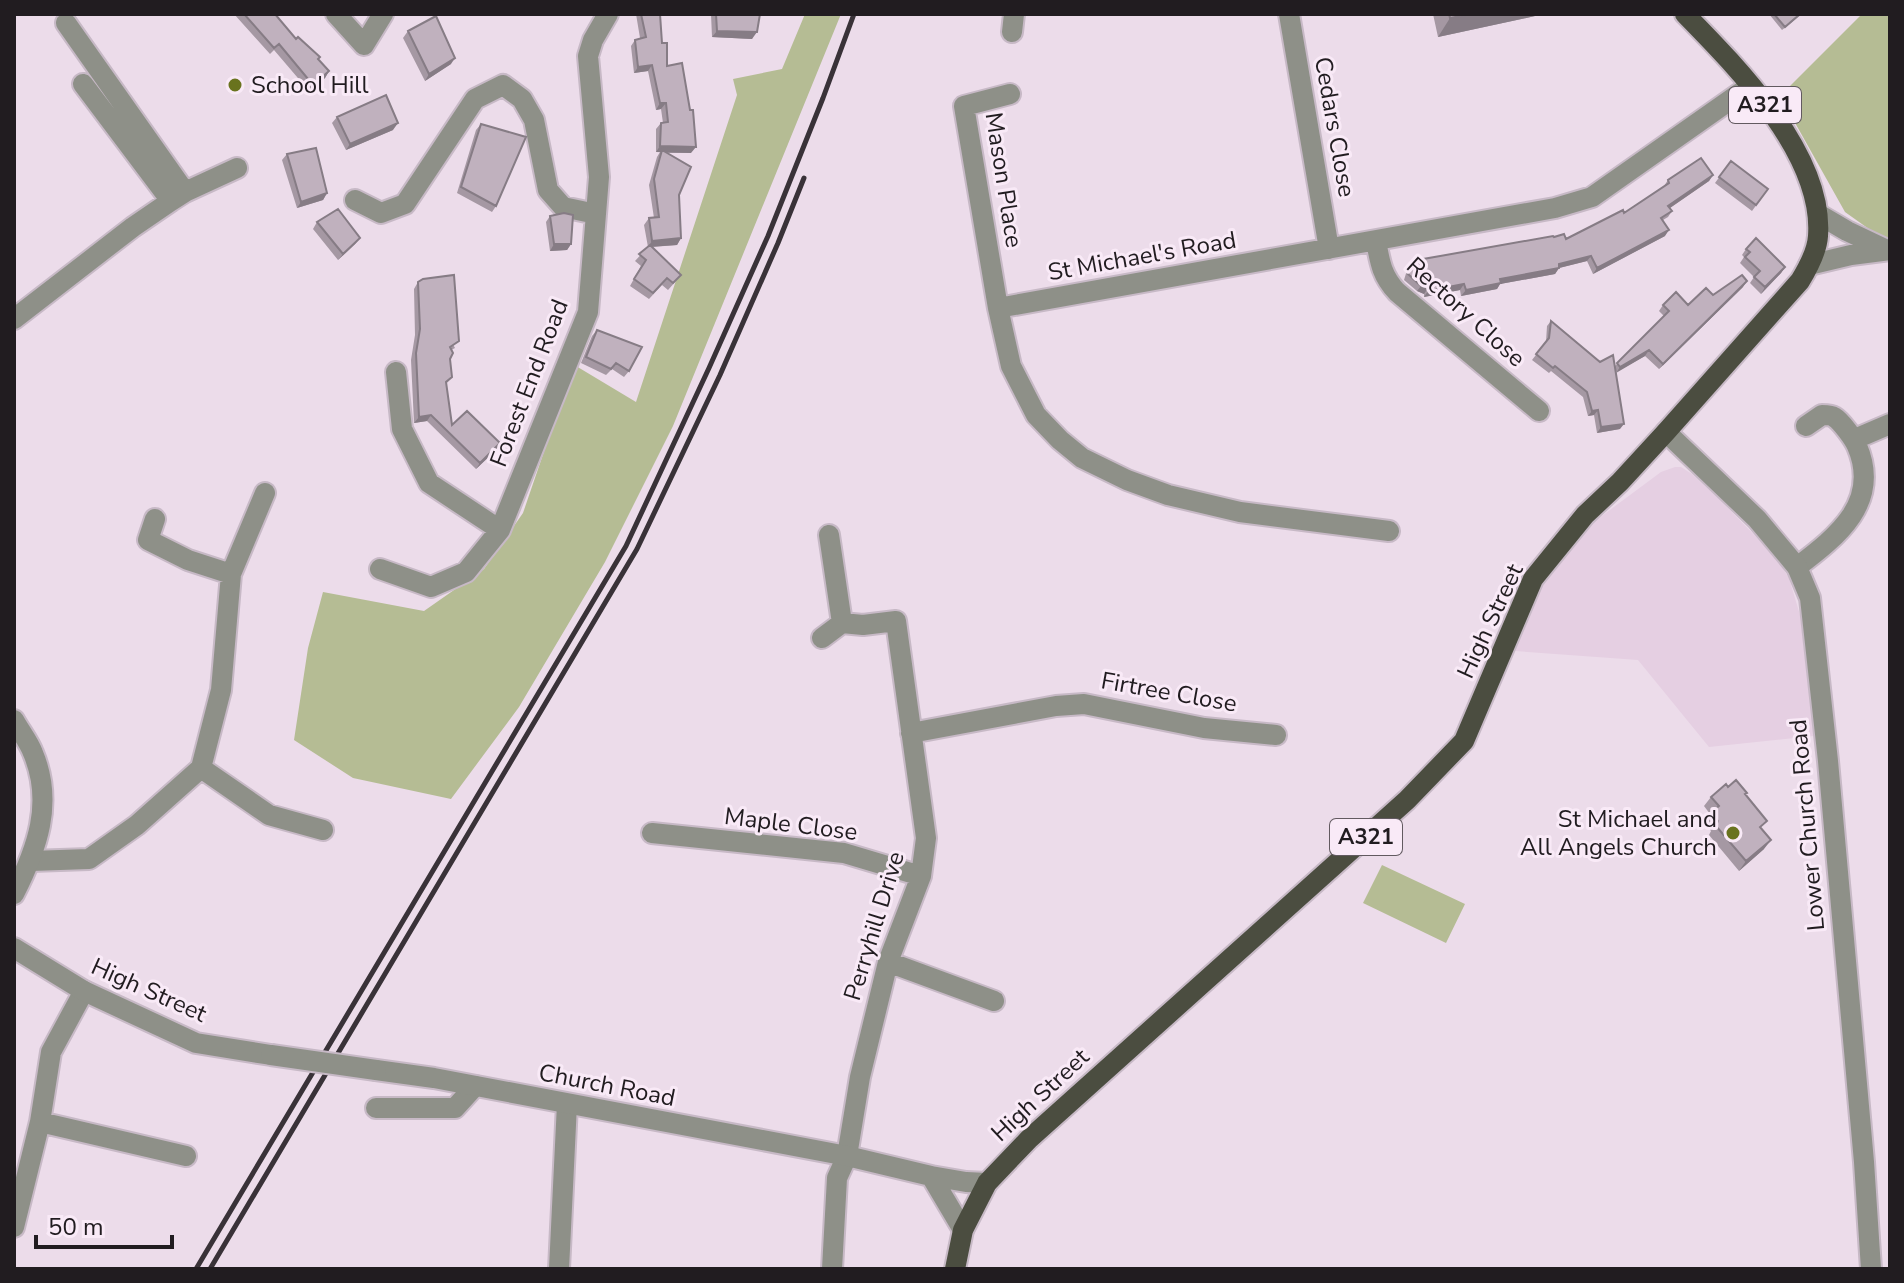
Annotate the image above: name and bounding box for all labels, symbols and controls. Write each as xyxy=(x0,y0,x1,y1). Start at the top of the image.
street label: Cedars Close xyxy=(1307,54,1363,200)
place label: School Hill xyxy=(251,69,369,101)
marker: School Hill xyxy=(226,76,244,94)
road number: A321 xyxy=(1729,87,1801,123)
street label: Mason Place xyxy=(978,110,1030,250)
street label: St Michael's Road xyxy=(1045,224,1239,288)
street label: Rectory Close xyxy=(1400,250,1532,374)
street label: Forest End Road xyxy=(482,295,576,471)
street label: High Street xyxy=(1449,558,1531,684)
street label: Firtree Close xyxy=(1099,664,1239,720)
street label: Lower Church Road xyxy=(1782,718,1832,932)
street label: Maple Close xyxy=(723,800,859,848)
place label: St Michael and All Angels Church xyxy=(1520,803,1717,863)
road number: A321 xyxy=(1330,819,1402,855)
marker: St Michael and All Angels Church xyxy=(1724,824,1742,842)
street label: Perryhill Drive xyxy=(836,848,912,1004)
street label: High Street xyxy=(86,950,212,1030)
street label: High Street xyxy=(984,1041,1096,1149)
street label: Church Road xyxy=(536,1056,678,1114)
scale bar xyxy=(36,1199,172,1249)
text: 50 m xyxy=(48,1211,104,1243)

